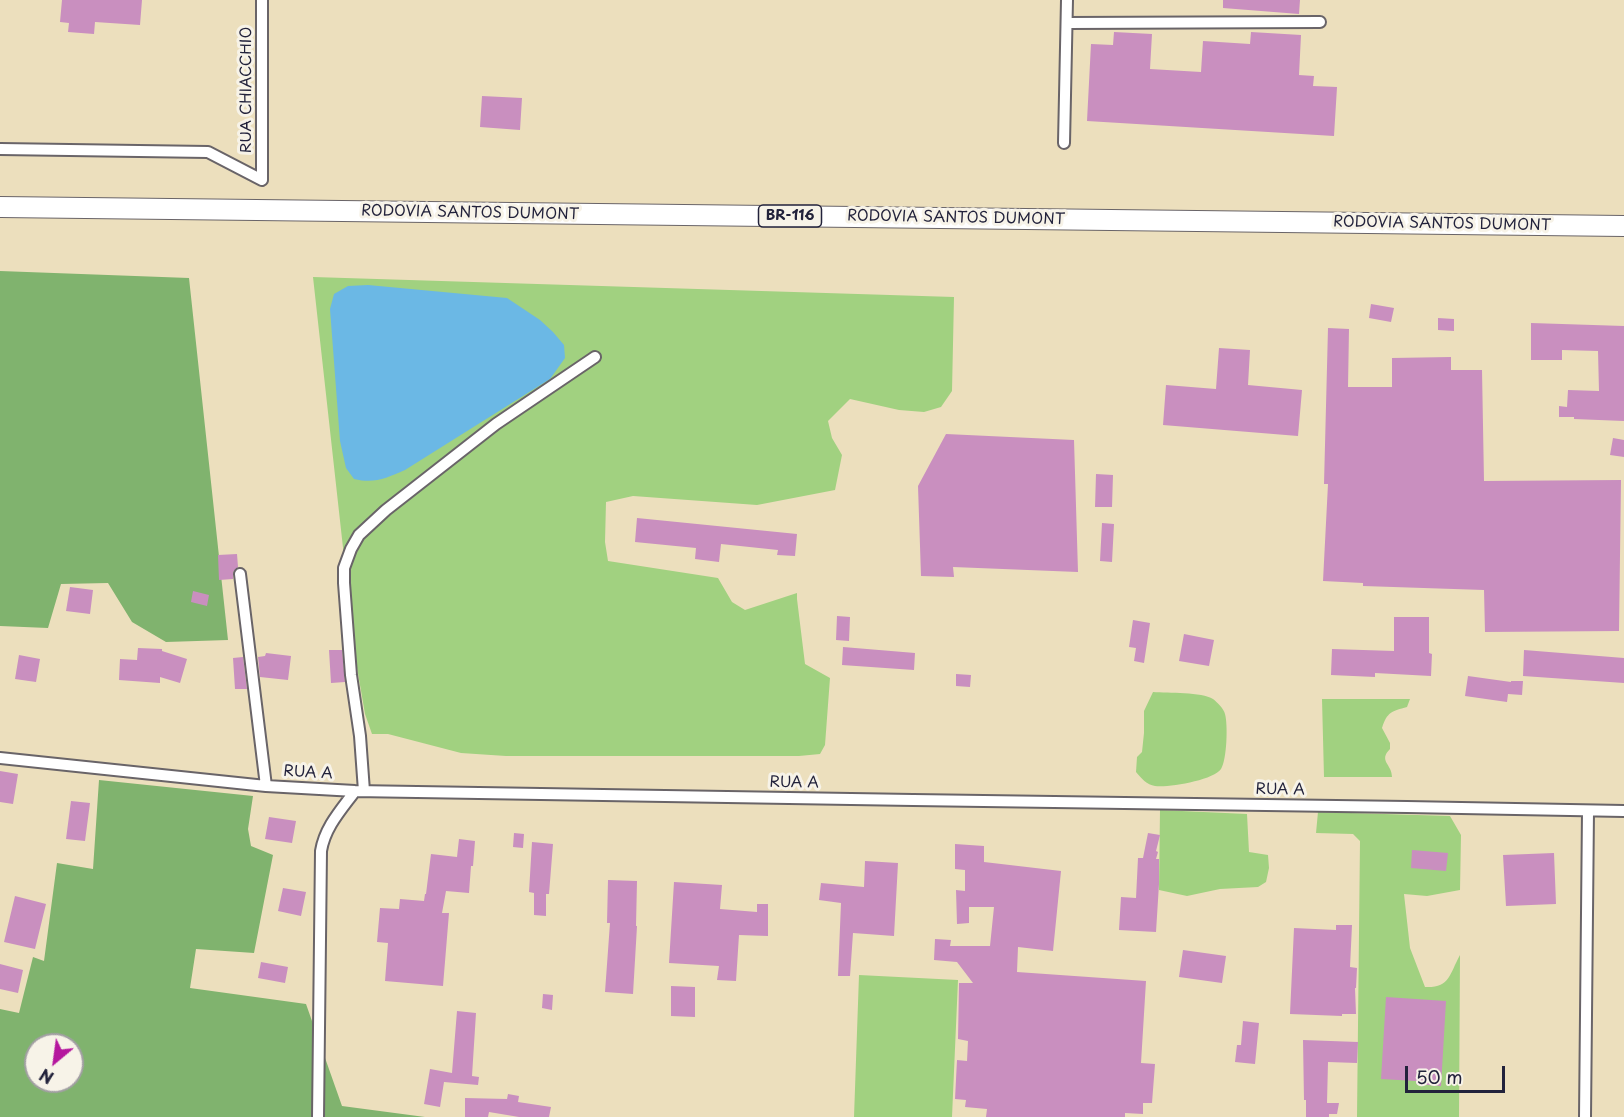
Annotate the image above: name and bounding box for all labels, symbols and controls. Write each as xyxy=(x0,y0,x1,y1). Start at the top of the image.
street label: RUA CHIACCHIO xyxy=(238,27,256,153)
street label: RODOVIA SANTOS DUMONT xyxy=(361,202,579,224)
road number: BR-116 xyxy=(758,205,822,227)
street label: RODOVIA SANTOS DUMONT xyxy=(847,207,1065,229)
street label: RODOVIA SANTOS DUMONT xyxy=(1333,213,1551,235)
street label: RUA A xyxy=(283,763,333,783)
street label: RUA A xyxy=(769,774,819,792)
street label: RUA A xyxy=(1255,781,1305,799)
north arrow xyxy=(24,1033,84,1093)
scale bar xyxy=(1408,1054,1508,1092)
text: N xyxy=(35,1063,58,1091)
text: 50 m xyxy=(1416,1063,1463,1090)

